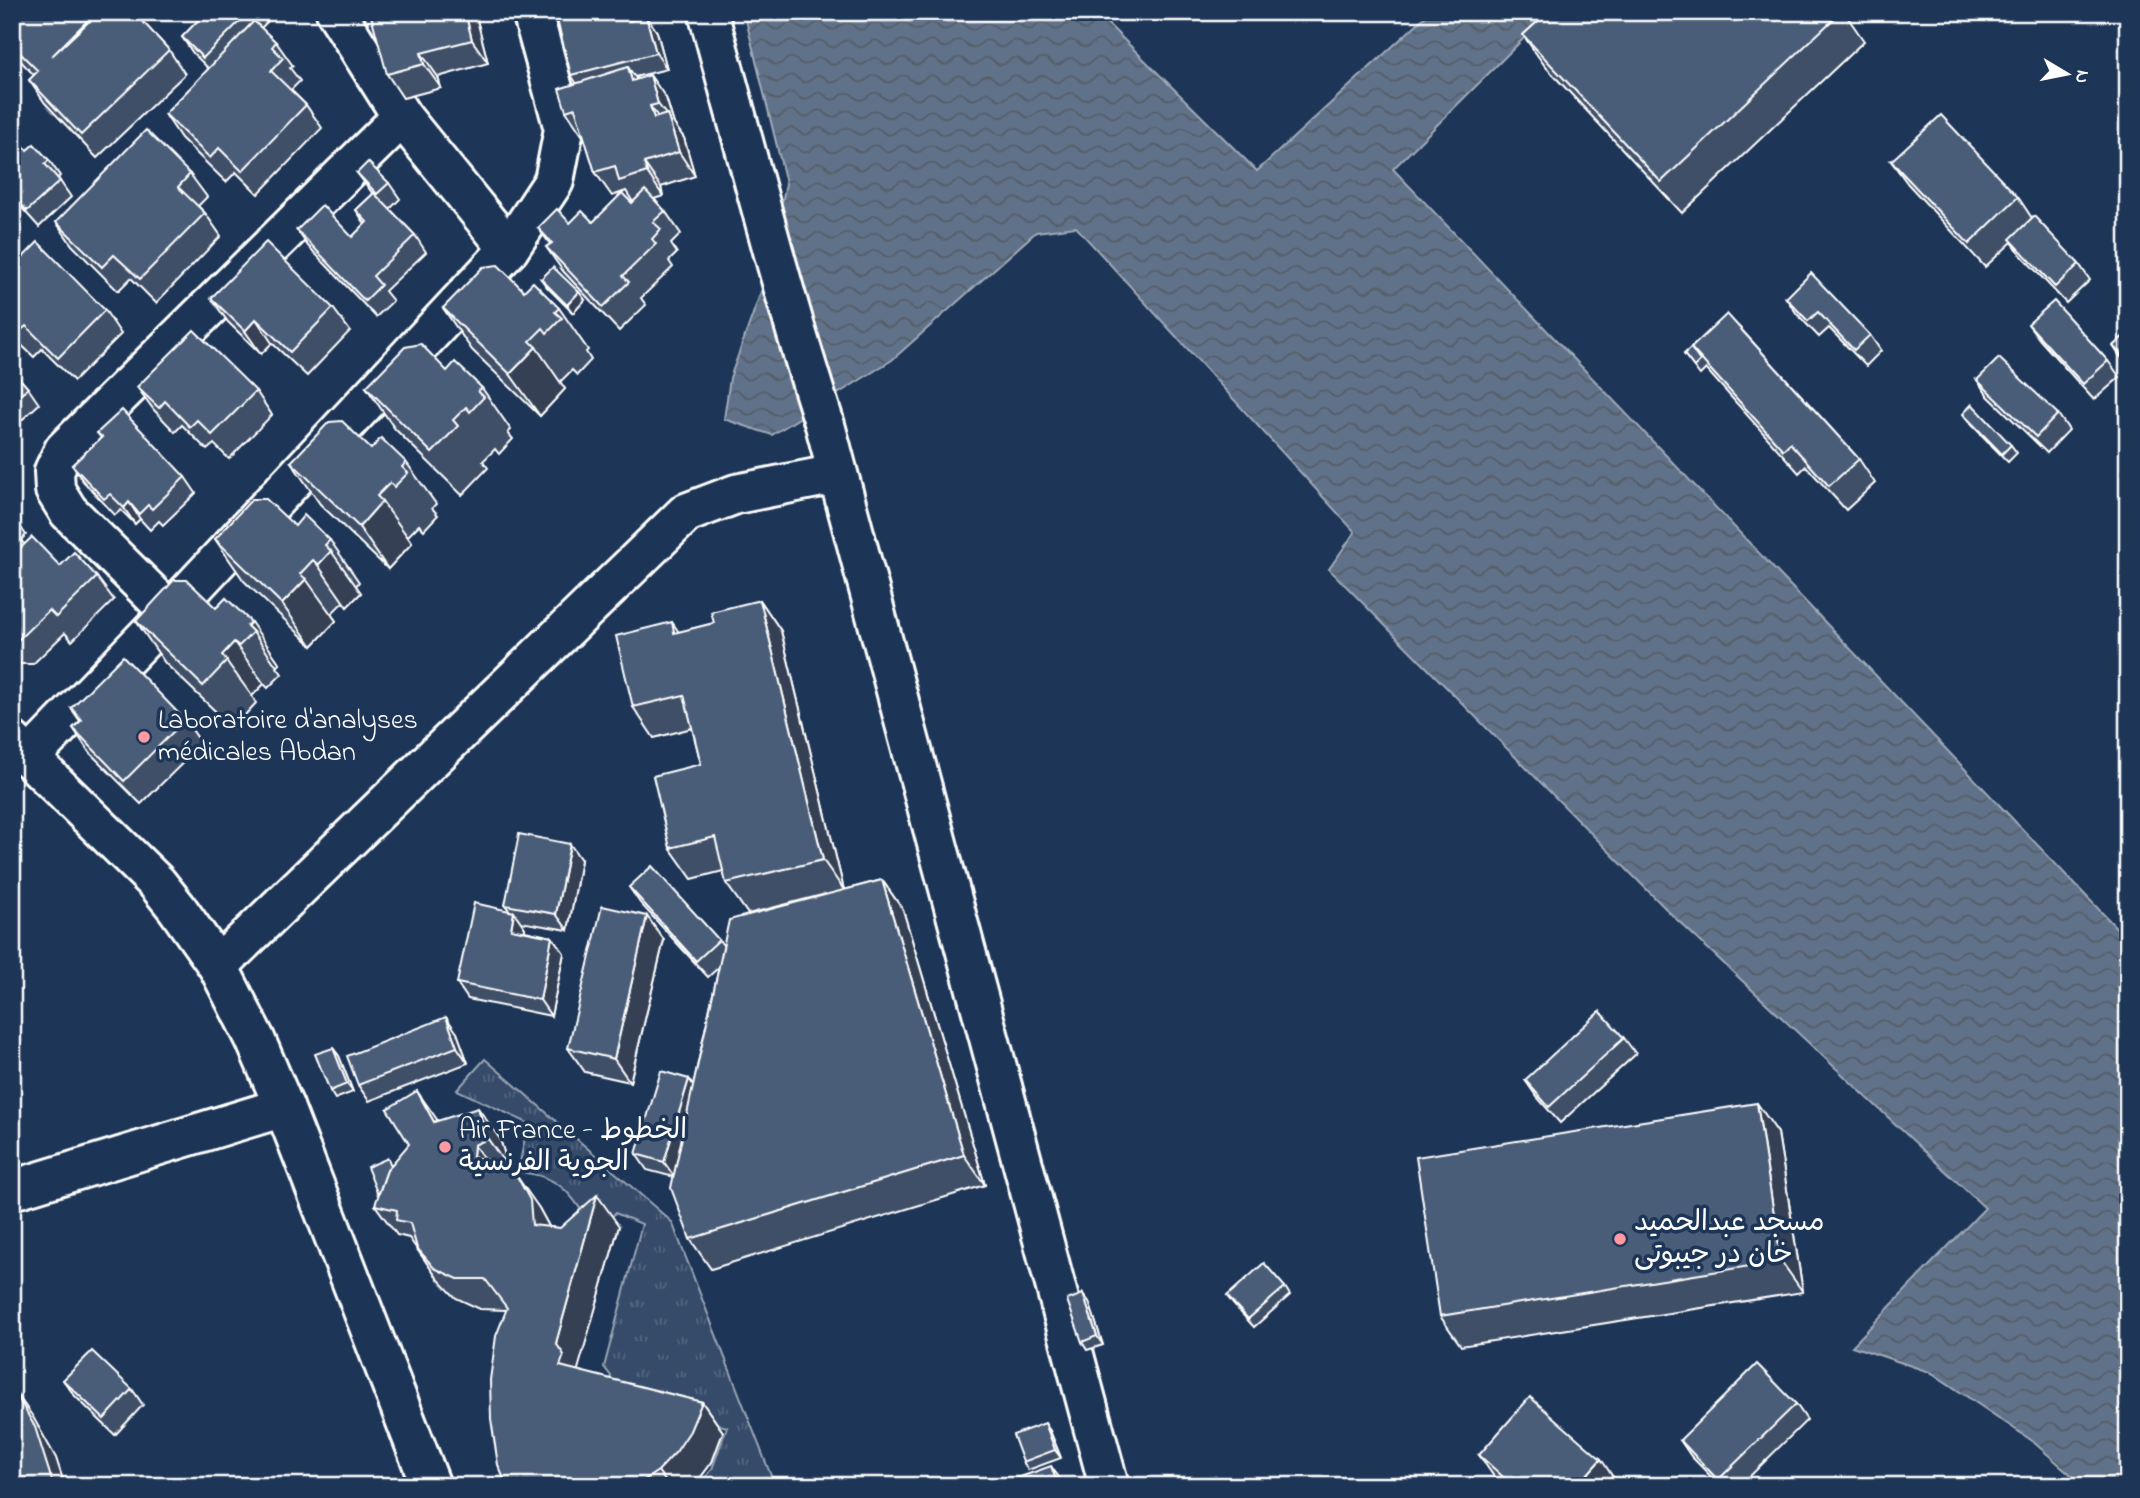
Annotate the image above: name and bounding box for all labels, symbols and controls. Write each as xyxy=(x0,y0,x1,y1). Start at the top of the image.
north arrow xyxy=(2032,38,2102,108)
text: N xyxy=(2067,68,2096,85)
place label: Laboratoire d'analyses médicales Abdan xyxy=(158,701,418,774)
marker: Laboratoire d'analyses médicales Abdan xyxy=(136,729,152,745)
place label: Air France - الخطوط الجوية الفرنسية xyxy=(459,1111,687,1184)
marker: Air France - الخطوط الجوية الفرنسية xyxy=(437,1139,453,1155)
place label: مسجد عبدالحمید خان در جیبوتی xyxy=(1634,1203,1825,1276)
marker: مسجد عبدالحمید خان در جیبوتی xyxy=(1612,1231,1628,1247)

